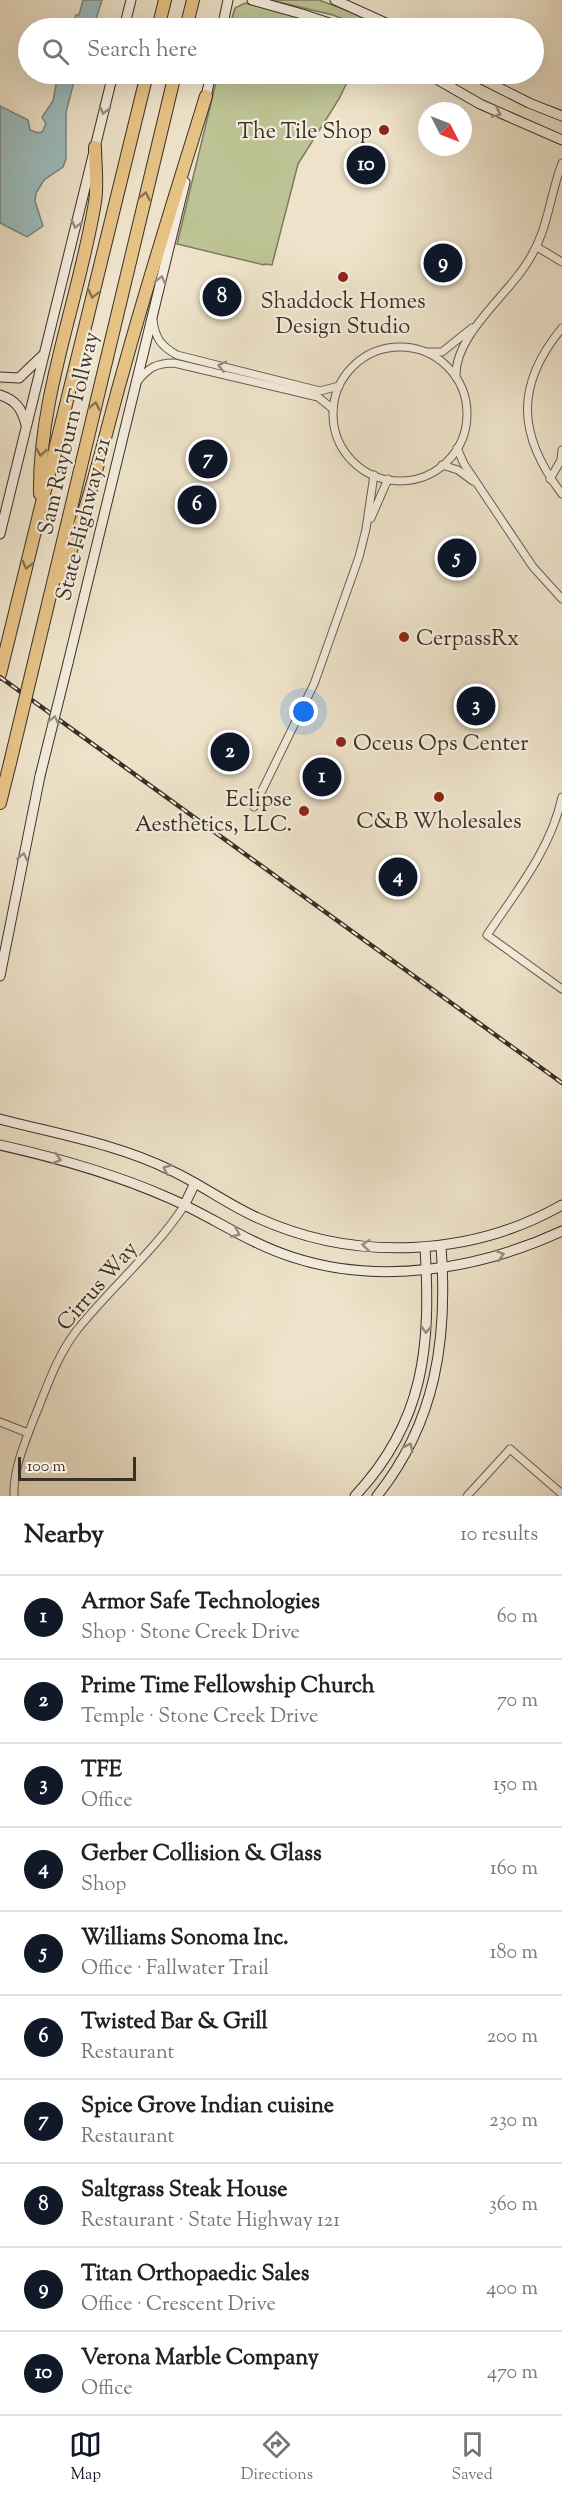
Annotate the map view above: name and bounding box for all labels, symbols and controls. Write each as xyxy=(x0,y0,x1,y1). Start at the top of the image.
search box xyxy=(18,18,544,84)
icon: search xyxy=(39,35,72,68)
text: Search here xyxy=(87,35,197,67)
north arrow xyxy=(418,102,472,156)
one-way arrow xyxy=(99,105,112,115)
one-way arrow xyxy=(491,105,502,117)
place label: The Tile Shop xyxy=(238,117,372,149)
marker: The Tile Shop xyxy=(377,123,391,137)
pin: 10 xyxy=(346,142,386,188)
one-way arrow xyxy=(137,191,150,201)
one-way arrow xyxy=(71,219,84,229)
pin: 9 xyxy=(424,240,462,286)
marker: Shaddock Homes Design Studio xyxy=(336,270,350,284)
pin: 8 xyxy=(202,274,242,320)
one-way arrow xyxy=(153,275,166,285)
place label: Shaddock Homes Design Studio xyxy=(260,287,426,344)
one-way arrow xyxy=(88,288,101,298)
street label: Sam Rayburn Tollway xyxy=(31,329,109,539)
one-way arrow xyxy=(217,361,227,373)
one-way arrow xyxy=(87,401,100,411)
street label: State Highway 121 xyxy=(49,434,121,605)
pin: 7 xyxy=(188,436,228,482)
one-way arrow xyxy=(35,446,48,456)
pin: 6 xyxy=(178,482,216,528)
pin: 5 xyxy=(438,536,476,580)
one-way arrow xyxy=(21,560,34,570)
place label: CerpassRx xyxy=(416,624,519,656)
marker: CerpassRx xyxy=(397,630,411,644)
pin: 3 xyxy=(456,684,496,728)
your location xyxy=(289,697,318,726)
one-way arrow xyxy=(46,715,59,725)
place label: Oceus Ops Center xyxy=(353,729,528,761)
pin: 2 xyxy=(210,730,250,774)
marker: Oceus Ops Center xyxy=(334,735,348,749)
pin: 1 xyxy=(302,754,342,800)
place label: Eclipse Aesthetics, LLC. xyxy=(135,785,292,842)
marker: C&B Wholesales xyxy=(432,790,446,804)
marker: Eclipse Aesthetics, LLC. xyxy=(297,804,311,818)
place label: C&B Wholesales xyxy=(356,807,522,839)
one-way arrow xyxy=(16,852,29,862)
pin: 4 xyxy=(378,854,418,900)
one-way arrow xyxy=(51,1152,62,1164)
one-way arrow xyxy=(162,1164,173,1176)
one-way arrow xyxy=(230,1226,241,1238)
street label: Cirrus Way xyxy=(50,1235,146,1339)
one-way arrow xyxy=(362,1239,371,1252)
one-way arrow xyxy=(494,1250,505,1262)
one-way arrow xyxy=(420,1324,433,1333)
one-way arrow xyxy=(402,1443,413,1453)
scale bar xyxy=(18,1454,136,1482)
text: 100 m xyxy=(27,1456,66,1479)
text: Nearby xyxy=(24,1517,104,1554)
text: 10 results xyxy=(460,1521,538,1550)
text: Armor Safe Technologies xyxy=(81,1587,320,1619)
text: 1 xyxy=(40,1603,47,1632)
text: 60 m xyxy=(497,1603,538,1632)
text: Shop · Stone Creek Drive xyxy=(81,1619,300,1648)
text: Prime Time Fellowship Church xyxy=(81,1671,375,1703)
text: 2 xyxy=(39,1687,48,1716)
text: 70 m xyxy=(497,1687,538,1716)
text: Temple · Stone Creek Drive xyxy=(81,1703,318,1732)
text: TFE xyxy=(81,1755,122,1787)
text: 3 xyxy=(39,1771,48,1800)
text: 150 m xyxy=(493,1771,538,1800)
text: Office xyxy=(81,1787,133,1816)
text: Gerber Collision & Glass xyxy=(81,1839,322,1871)
text: 4 xyxy=(38,1855,49,1884)
text: 160 m xyxy=(490,1855,538,1884)
text: Shop xyxy=(81,1871,126,1900)
text: Williams Sonoma Inc. xyxy=(81,1923,288,1955)
text: 5 xyxy=(40,1939,47,1968)
text: 180 m xyxy=(490,1939,538,1968)
text: Office · Fallwater Trail xyxy=(81,1955,269,1984)
text: Twisted Bar & Grill xyxy=(81,2007,268,2039)
text: 6 xyxy=(39,2023,48,2052)
text: 200 m xyxy=(487,2023,538,2052)
text: Restaurant xyxy=(81,2039,174,2068)
text: Spice Grove Indian cuisine xyxy=(81,2091,334,2123)
text: 7 xyxy=(38,2107,49,2136)
text: 230 m xyxy=(489,2107,538,2136)
text: Restaurant xyxy=(81,2123,174,2152)
text: Saltgrass Steak House xyxy=(81,2175,288,2207)
text: 8 xyxy=(39,2191,49,2220)
text: 360 m xyxy=(489,2191,538,2220)
text: Restaurant · State Highway 121 xyxy=(81,2207,340,2236)
text: Titan Orthopaedic Sales xyxy=(81,2259,310,2291)
text: 9 xyxy=(39,2275,48,2304)
text: 400 m xyxy=(486,2275,538,2304)
text: Office · Crescent Drive xyxy=(81,2291,276,2320)
text: Verona Marble Company xyxy=(81,2343,319,2375)
text: 10 xyxy=(35,2359,52,2388)
text: 470 m xyxy=(487,2359,538,2388)
text: Office xyxy=(81,2375,133,2404)
tab: Map xyxy=(69,2428,102,2487)
tab: Directions xyxy=(241,2428,313,2487)
tab: Saved xyxy=(452,2428,493,2487)

